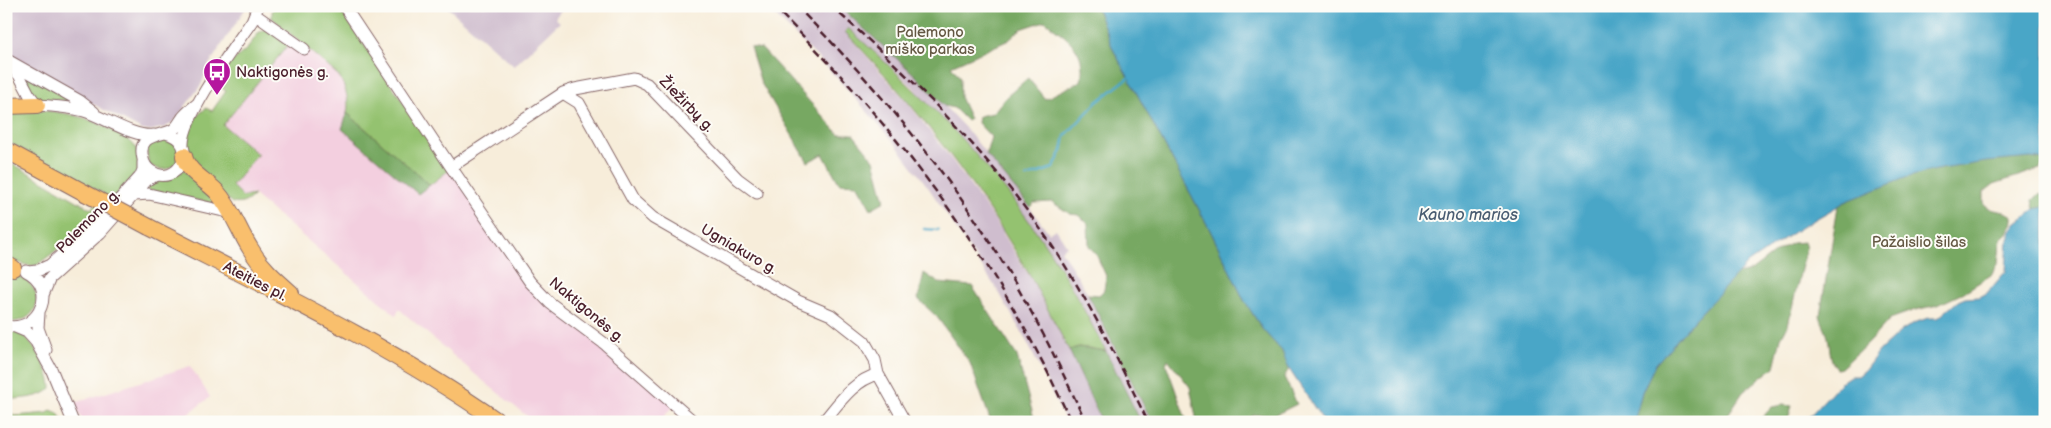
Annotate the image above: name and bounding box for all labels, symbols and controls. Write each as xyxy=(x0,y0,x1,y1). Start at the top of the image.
park label: Palemono miško parkas xyxy=(885,23,975,59)
bus stop icon: Naktigonės g. xyxy=(202,57,232,96)
place label: Naktigonės g. xyxy=(236,63,329,82)
street label: Žiežirbų g. xyxy=(655,72,718,136)
street label: Palemono g. xyxy=(52,185,124,257)
water label: Kauno marios xyxy=(1418,206,1518,225)
street label: Ugniakuro g. xyxy=(697,220,780,279)
park label: Pažaislio šilas xyxy=(1872,233,1967,252)
street label: Ateities pl. xyxy=(220,257,290,306)
street label: Naktigonės g. xyxy=(545,273,628,347)

